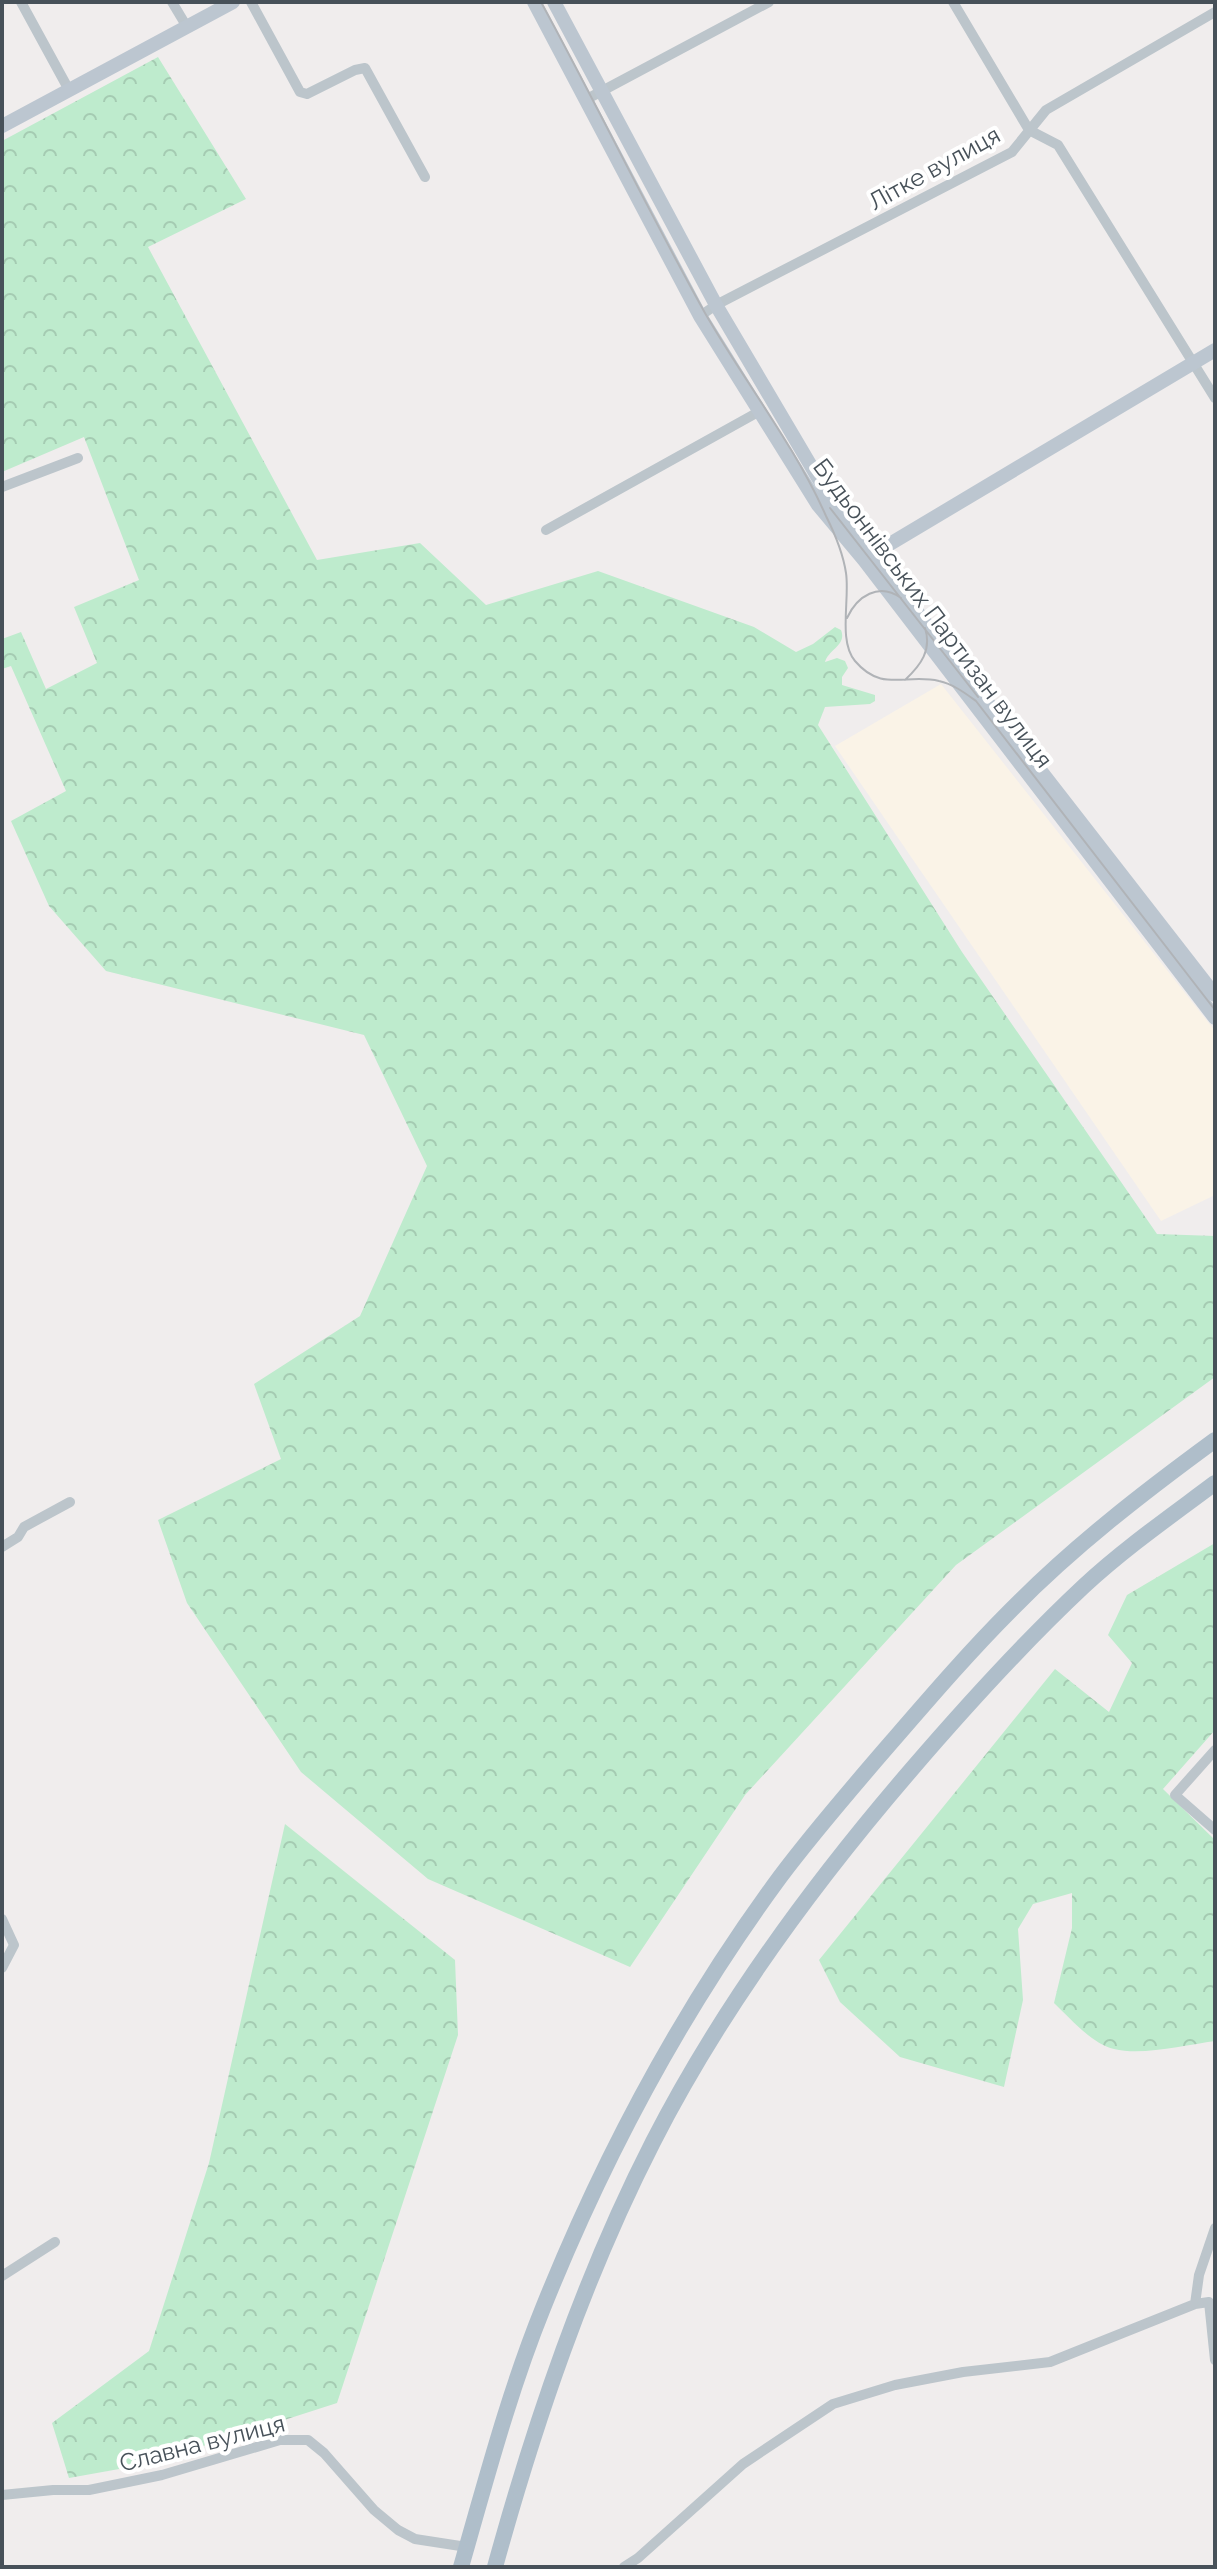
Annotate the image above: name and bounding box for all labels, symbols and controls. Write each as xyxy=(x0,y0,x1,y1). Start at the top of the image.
street label: Літке вулиця xyxy=(863,120,1005,216)
street label: Будьоннівських Партизан вулиця xyxy=(807,453,1059,773)
street label: Славна вулиця xyxy=(116,2408,288,2478)

